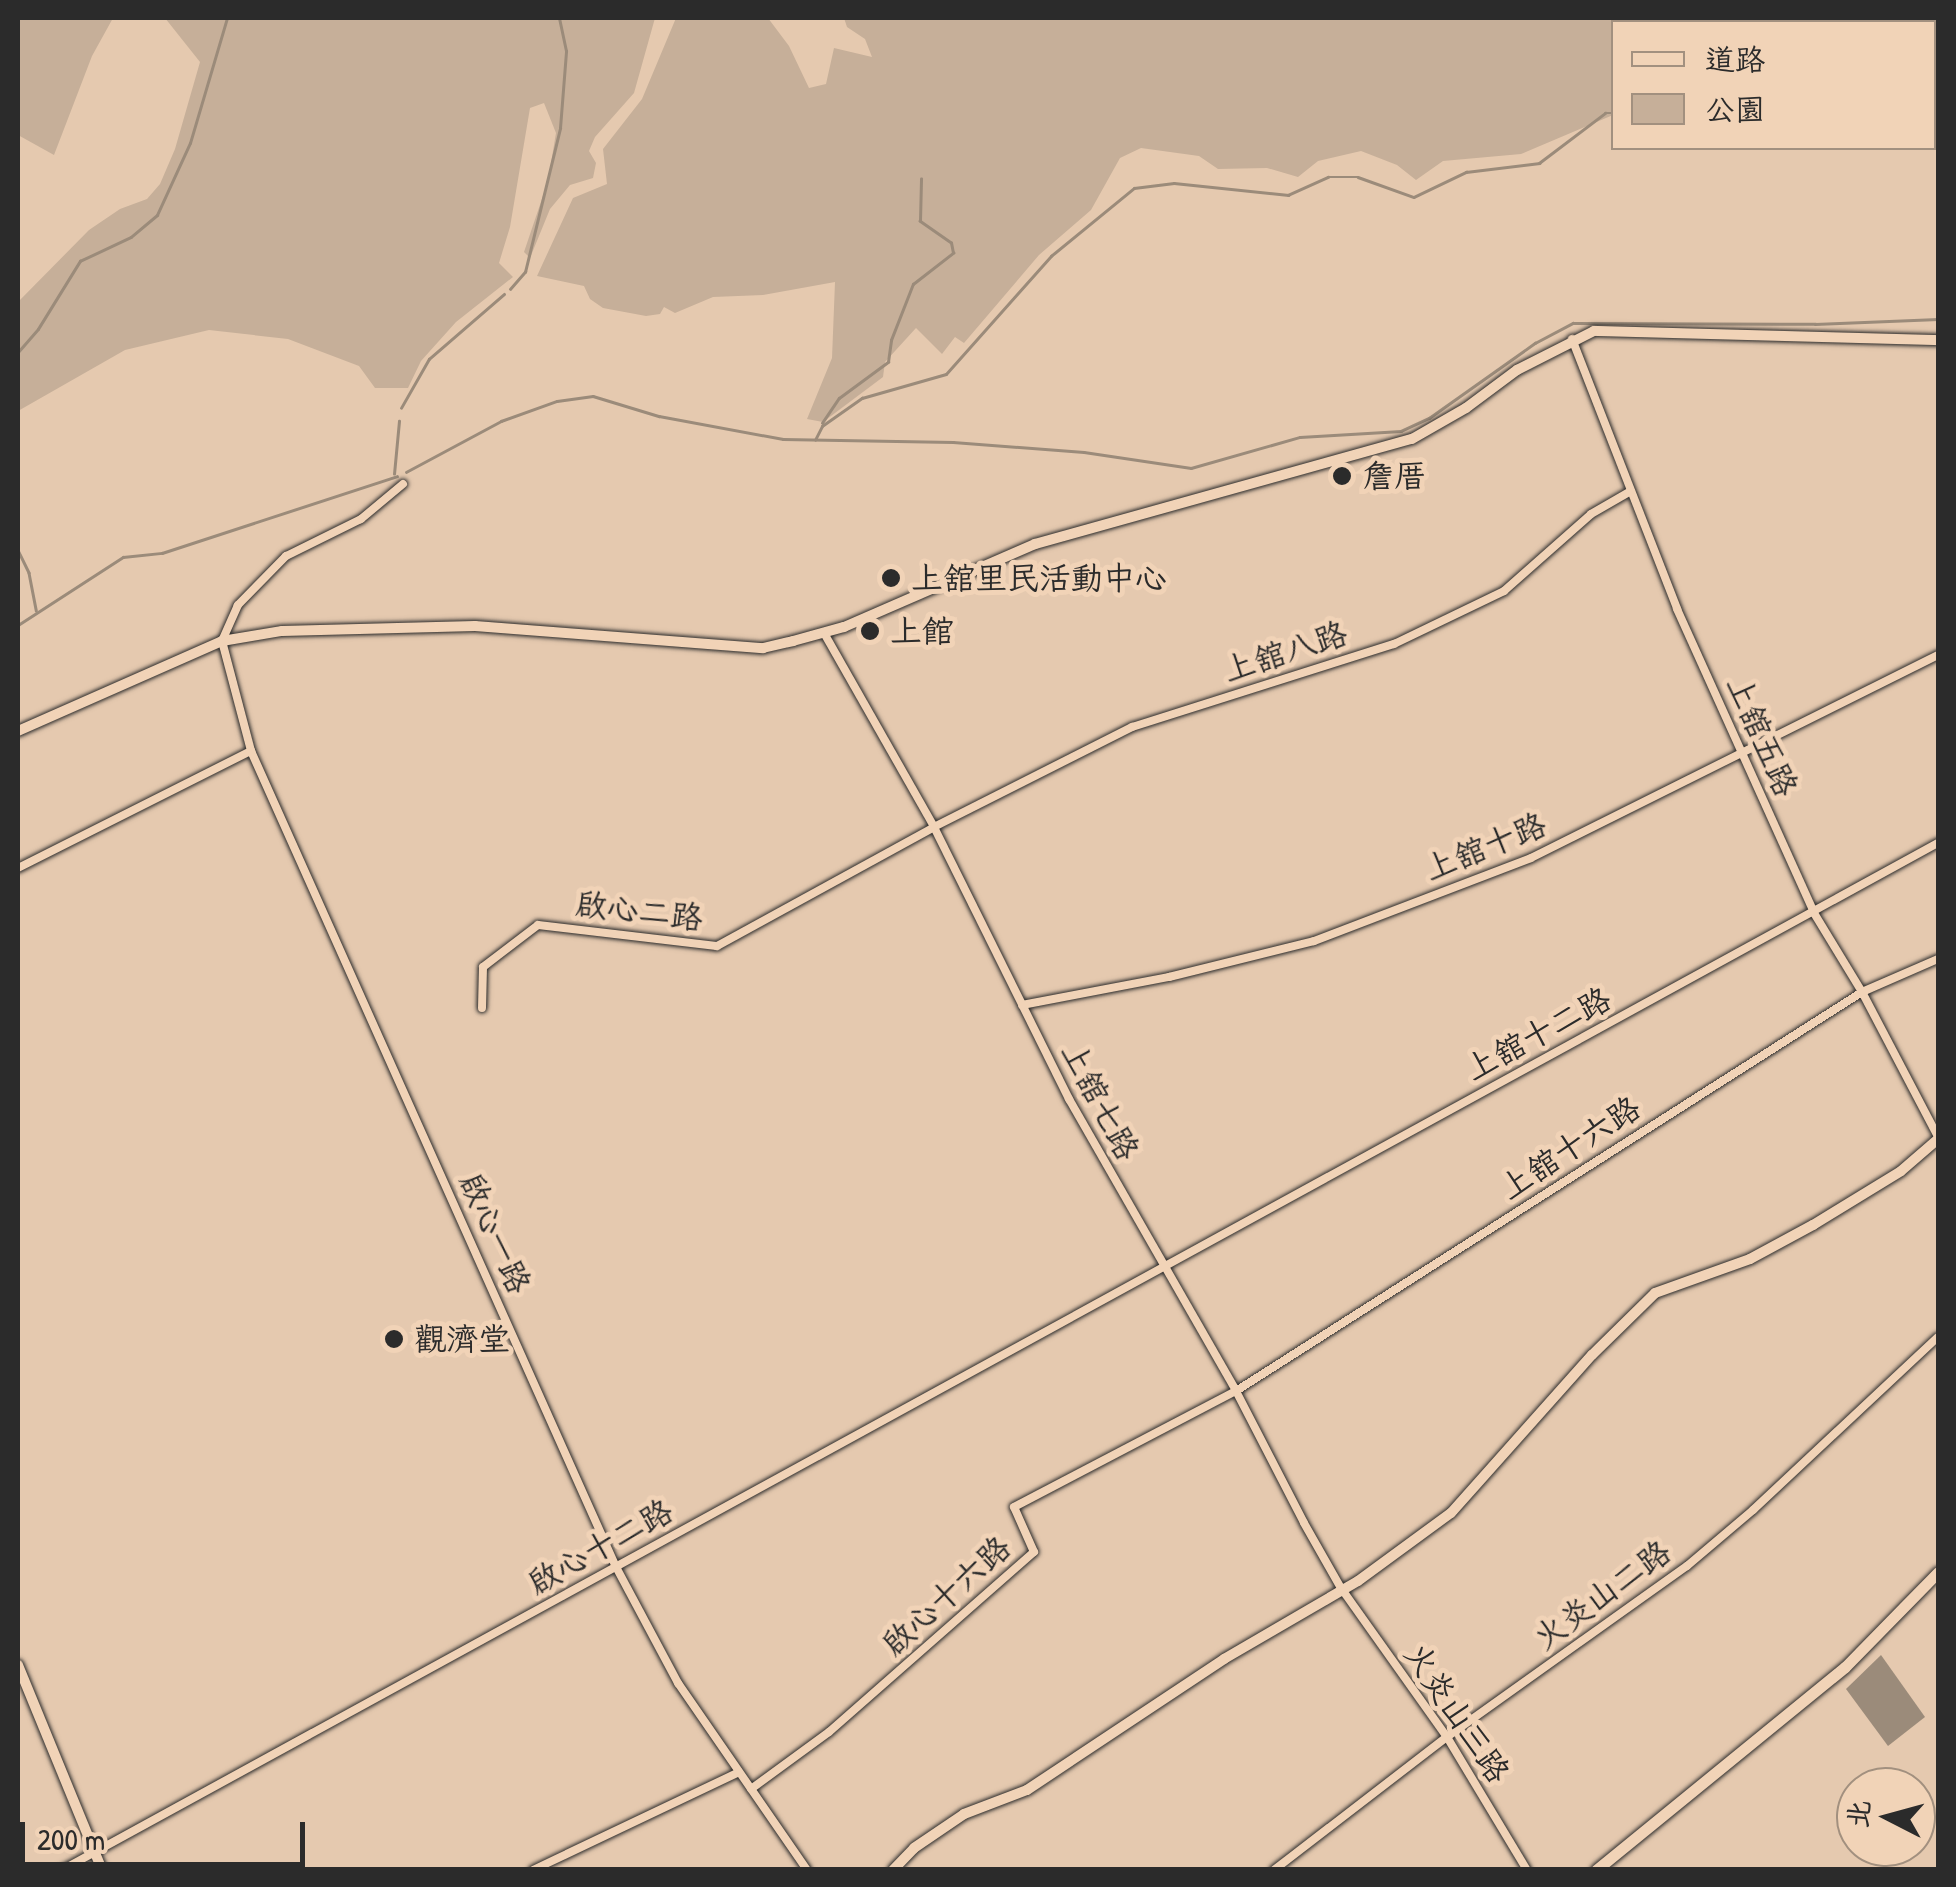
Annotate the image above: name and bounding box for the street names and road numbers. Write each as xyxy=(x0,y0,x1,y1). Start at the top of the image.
street label: 上舘八路 xyxy=(1218,614,1352,690)
street label: 上舘五路 xyxy=(1718,670,1806,802)
street label: 上舘十路 xyxy=(1418,805,1552,889)
street label: 啟心二路 xyxy=(573,884,705,938)
street label: 上舘十二路 xyxy=(1458,979,1618,1089)
street label: 上舘七路 xyxy=(1053,1035,1147,1167)
street label: 上舘十六路 xyxy=(1492,1088,1648,1208)
street label: 啟心一路 xyxy=(451,1167,539,1299)
street label: 啟心十二路 xyxy=(521,1491,679,1603)
street label: 啟心十六路 xyxy=(874,1528,1018,1664)
street label: 火炎山二路 xyxy=(1526,1532,1678,1658)
street label: 火炎山三路 xyxy=(1396,1636,1518,1790)

